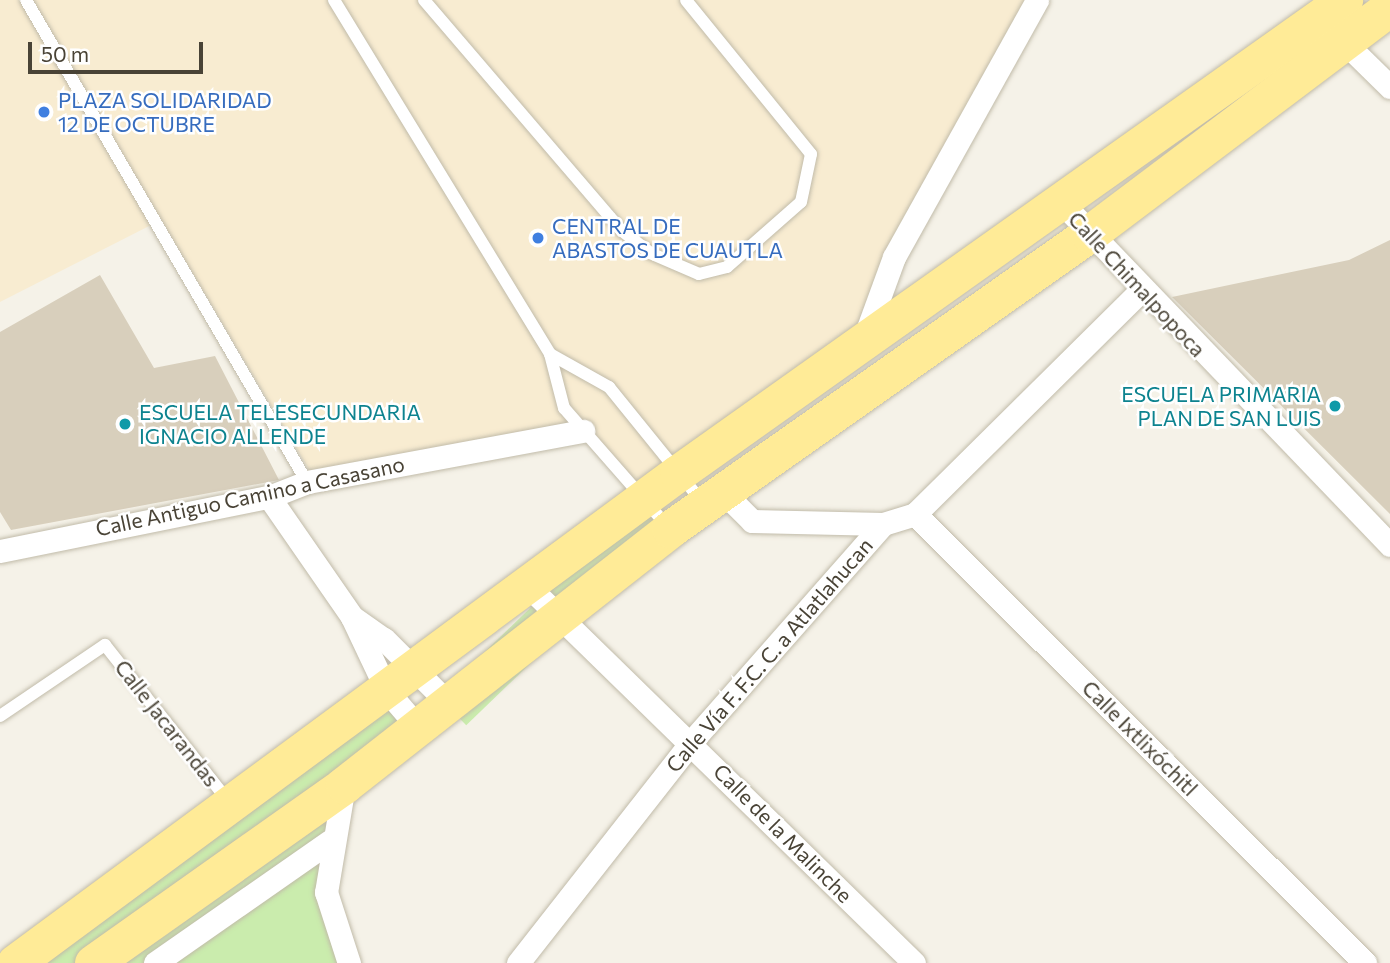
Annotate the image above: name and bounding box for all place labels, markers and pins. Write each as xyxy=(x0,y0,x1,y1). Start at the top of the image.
place label: PLAZA SOLIDARIDAD 12 DE OCTUBRE xyxy=(58,87,272,137)
marker: PLAZA SOLIDARIDAD 12 DE OCTUBRE xyxy=(36,104,52,120)
place label: CENTRAL DE ABASTOS DE CUAUTLA xyxy=(552,213,783,263)
marker: CENTRAL DE ABASTOS DE CUAUTLA xyxy=(530,230,546,246)
place label: ESCUELA PRIMARIA PLAN DE SAN LUIS xyxy=(1121,381,1321,431)
marker: ESCUELA PRIMARIA PLAN DE SAN LUIS xyxy=(1327,398,1343,414)
place label: ESCUELA TELESECUNDARIA IGNACIO ALLENDE xyxy=(139,399,421,449)
marker: ESCUELA TELESECUNDARIA IGNACIO ALLENDE xyxy=(117,416,133,432)

